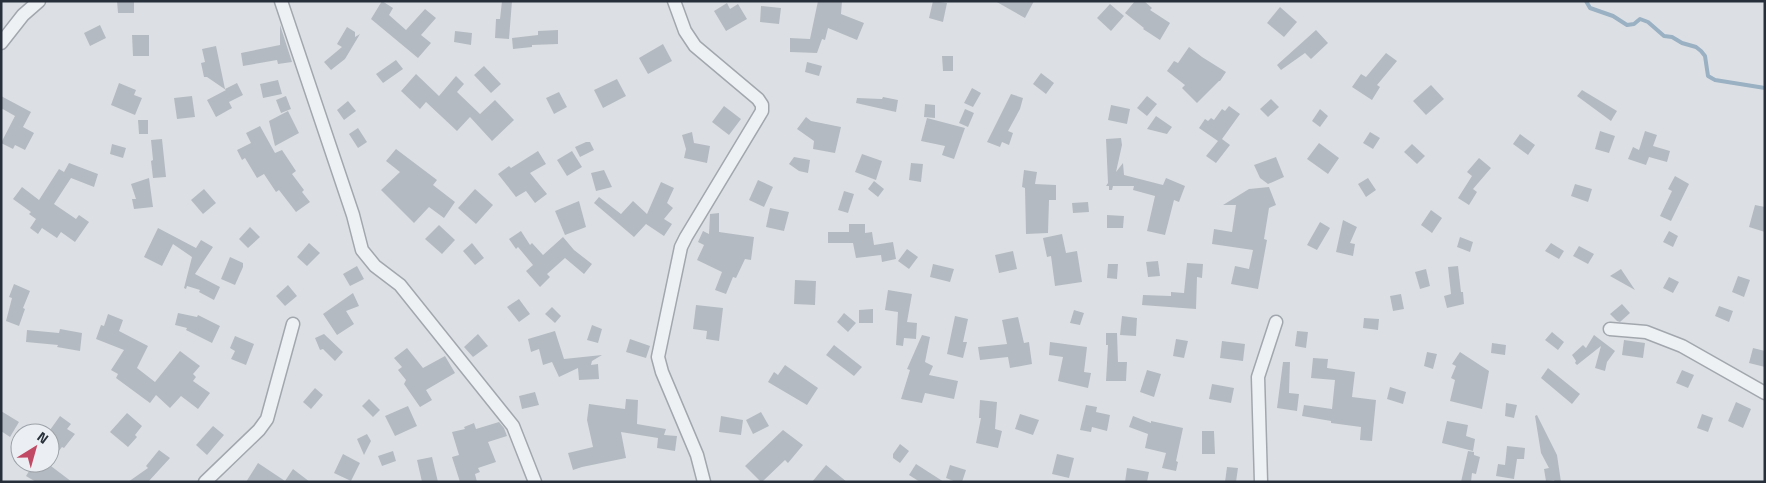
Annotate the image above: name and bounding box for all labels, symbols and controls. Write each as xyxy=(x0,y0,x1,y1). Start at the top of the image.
north arrow xyxy=(10,423,60,473)
text: N xyxy=(33,426,53,449)

